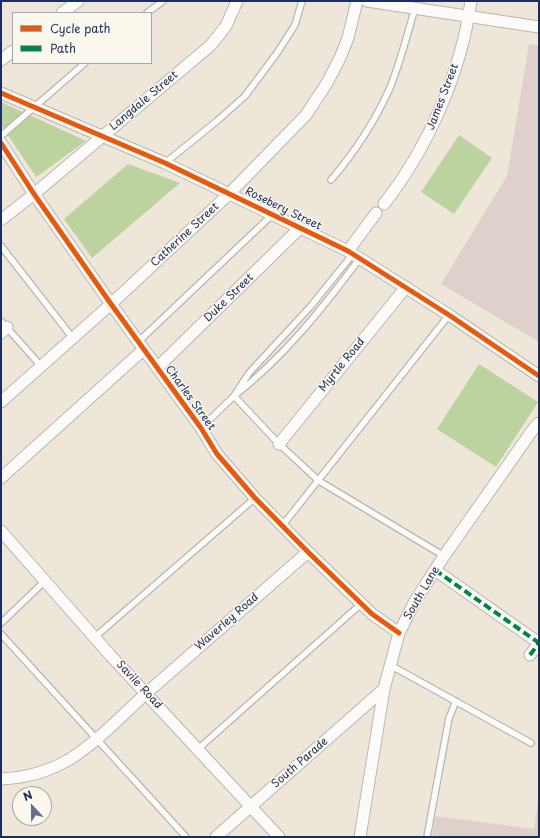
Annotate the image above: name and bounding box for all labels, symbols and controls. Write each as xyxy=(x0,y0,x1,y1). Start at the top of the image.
legend xyxy=(12,12,152,64)
text: Cycle path xyxy=(50,19,111,37)
text: Path xyxy=(50,39,76,57)
street label: James Street xyxy=(424,62,462,132)
street label: Langdale Street xyxy=(107,69,181,133)
street label: Rosebery Street xyxy=(243,185,323,233)
street label: Catherine Street xyxy=(148,200,222,270)
street label: Duke Street xyxy=(201,271,257,325)
street label: Myrtle Road xyxy=(316,335,368,395)
street label: Charles Street xyxy=(162,363,218,433)
street label: South Lane xyxy=(401,564,443,622)
street label: Waverley Road xyxy=(193,591,261,653)
street label: Savile Road xyxy=(113,658,165,712)
street label: South Parade xyxy=(269,735,331,791)
north arrow xyxy=(12,786,52,826)
text: N xyxy=(20,786,35,805)

